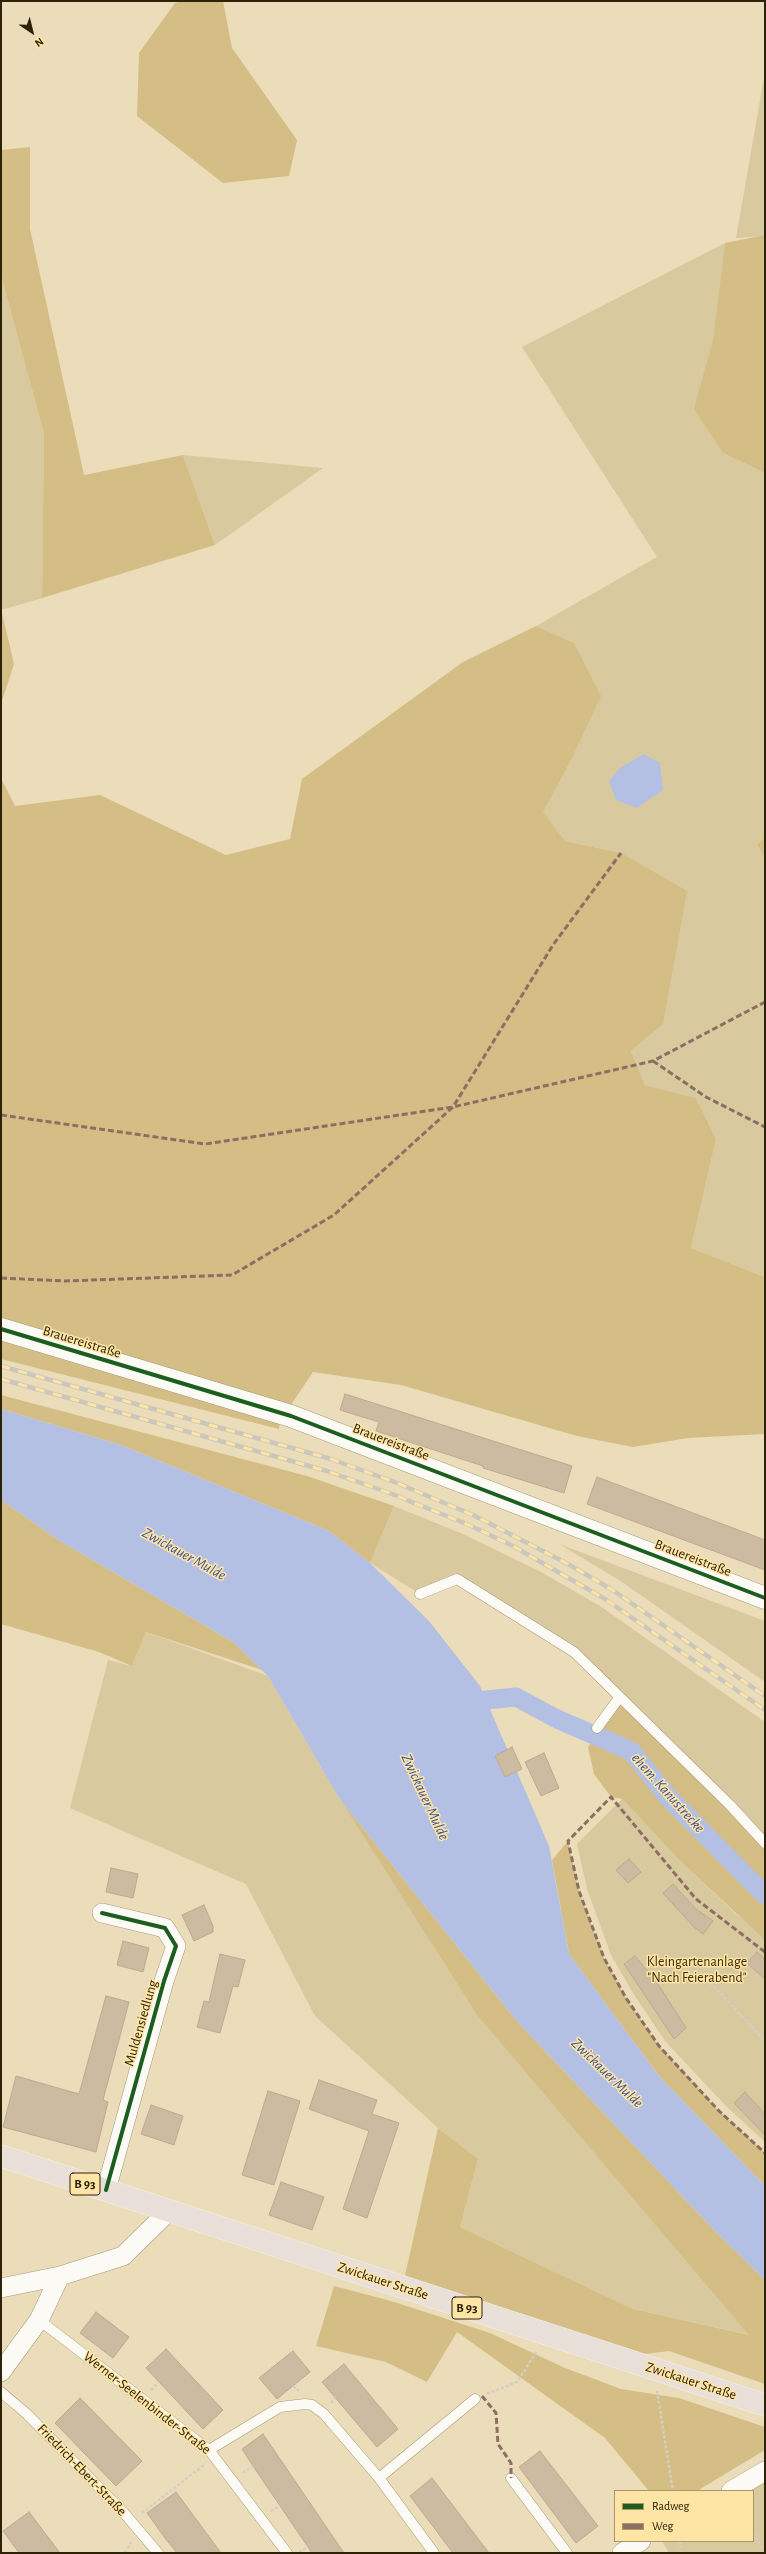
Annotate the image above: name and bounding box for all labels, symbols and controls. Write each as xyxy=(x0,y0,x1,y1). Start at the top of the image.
north arrow xyxy=(12,12,52,52)
text: N xyxy=(33,36,45,49)
street label: Brauereistraße xyxy=(41,1322,123,1362)
street label: Brauereistraße xyxy=(350,1420,432,1464)
water label: Zwickauer Mulde xyxy=(139,1524,229,1584)
street label: Brauereistraße xyxy=(652,1536,734,1580)
water label: ehem. Kanustrecke xyxy=(628,1750,708,1836)
water label: Zwickauer Mulde xyxy=(397,1751,453,1843)
park label: Kleingartenanlage "Nach Feierabend" xyxy=(647,1954,747,1986)
street label: Muldensiedlung xyxy=(121,1978,161,2068)
water label: Zwickauer Mulde xyxy=(567,2034,647,2112)
road number: B 93 xyxy=(70,2173,100,2195)
street label: Zwickauer Straße xyxy=(336,2258,430,2304)
road number: B 93 xyxy=(452,2297,482,2319)
street label: Werner-Seelenbinder-Straße xyxy=(80,2348,214,2458)
street label: Zwickauer Straße xyxy=(644,2358,738,2404)
street label: Friedrich-Ebert-Straße xyxy=(34,2421,130,2519)
legend xyxy=(614,2490,754,2542)
text: Radweg xyxy=(652,2500,689,2512)
text: Weg xyxy=(652,2520,673,2532)

